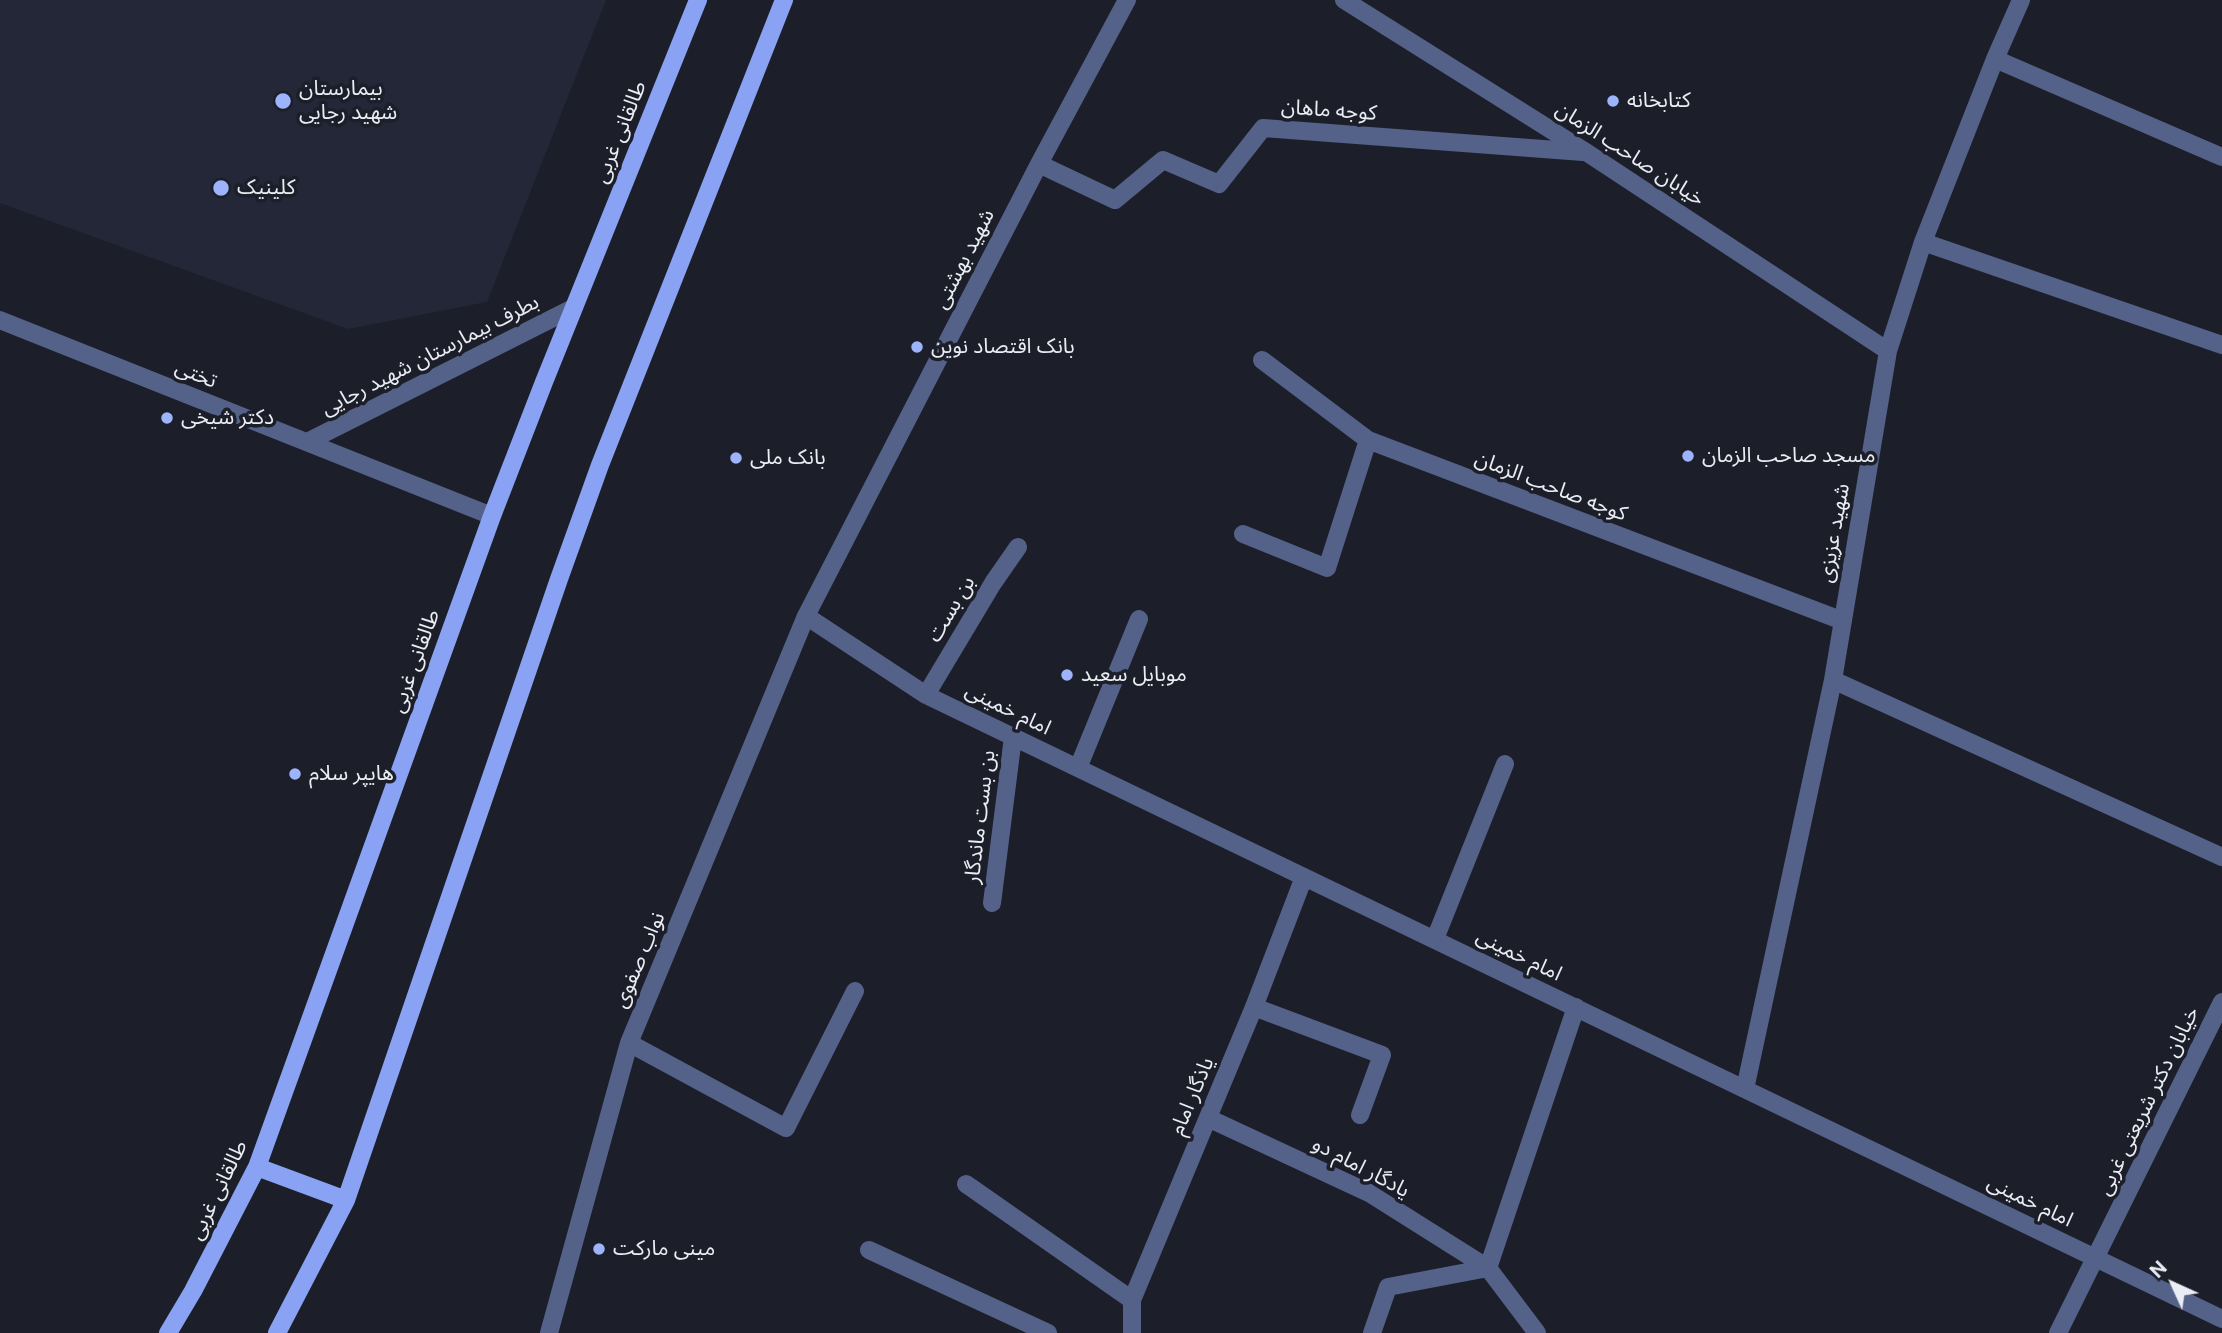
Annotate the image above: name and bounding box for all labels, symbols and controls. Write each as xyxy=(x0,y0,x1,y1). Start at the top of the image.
place label: بیمارستان شهید رجایی xyxy=(299,76,397,126)
street label: طالقانی غربی xyxy=(588,77,652,187)
place label: کتابخانه xyxy=(1627,88,1691,114)
marker: بیمارستان شهید رجایی xyxy=(273,91,293,111)
marker: کتابخانه xyxy=(1605,93,1621,109)
street label: کوجه ماهان xyxy=(1280,94,1378,126)
street label: خیابان صاحب الزمان xyxy=(1551,96,1709,212)
place label: کلینیک xyxy=(237,175,295,201)
marker: کلینیک xyxy=(211,178,231,198)
street label: شهید بهشتی xyxy=(928,205,1000,313)
street label: بطرف بیمارستان شهید رجایی xyxy=(317,289,543,421)
place label: بانک اقتصاد نوین xyxy=(931,334,1075,360)
marker: بانک اقتصاد نوین xyxy=(909,339,925,355)
street label: تختی xyxy=(171,354,221,394)
place label: دکتر شیخی xyxy=(181,405,274,431)
marker: دکتر شیخی xyxy=(159,410,175,426)
place label: مسجد صاحب الزمان xyxy=(1702,443,1875,469)
place label: بانک ملی xyxy=(750,445,826,471)
street label: کوجه صاحب الزمان xyxy=(1471,445,1631,527)
marker: مسجد صاحب الزمان xyxy=(1680,448,1696,464)
marker: بانک ملی xyxy=(728,450,744,466)
street label: شهید عزیزی xyxy=(1813,482,1855,584)
street label: بن بست xyxy=(922,571,980,647)
street label: طالقانی غربی xyxy=(385,606,445,716)
place label: موبایل سعید xyxy=(1081,662,1187,688)
marker: موبایل سعید xyxy=(1059,667,1075,683)
street label: امام خمینی xyxy=(961,677,1055,741)
street label: بن بست ماندگار xyxy=(959,749,1001,885)
place label: هایپر سلام xyxy=(309,761,394,787)
marker: هایپر سلام xyxy=(287,766,303,782)
street label: نواب صفوی xyxy=(608,908,670,1012)
street label: امام خمینی xyxy=(1472,923,1566,987)
street label: خیابان دکتر شریعتی غربی xyxy=(2091,1003,2205,1199)
street label: یاذگار امام xyxy=(1164,1053,1220,1139)
street label: یادگار امام دو xyxy=(1308,1131,1414,1203)
street label: طالقانی غربی xyxy=(183,1136,253,1244)
street label: امام خمینی xyxy=(1983,1169,2077,1233)
place label: مینی مارکت xyxy=(613,1236,715,1262)
marker: مینی مارکت xyxy=(591,1241,607,1257)
north arrow xyxy=(2138,1249,2208,1319)
text: N xyxy=(2145,1256,2171,1282)

